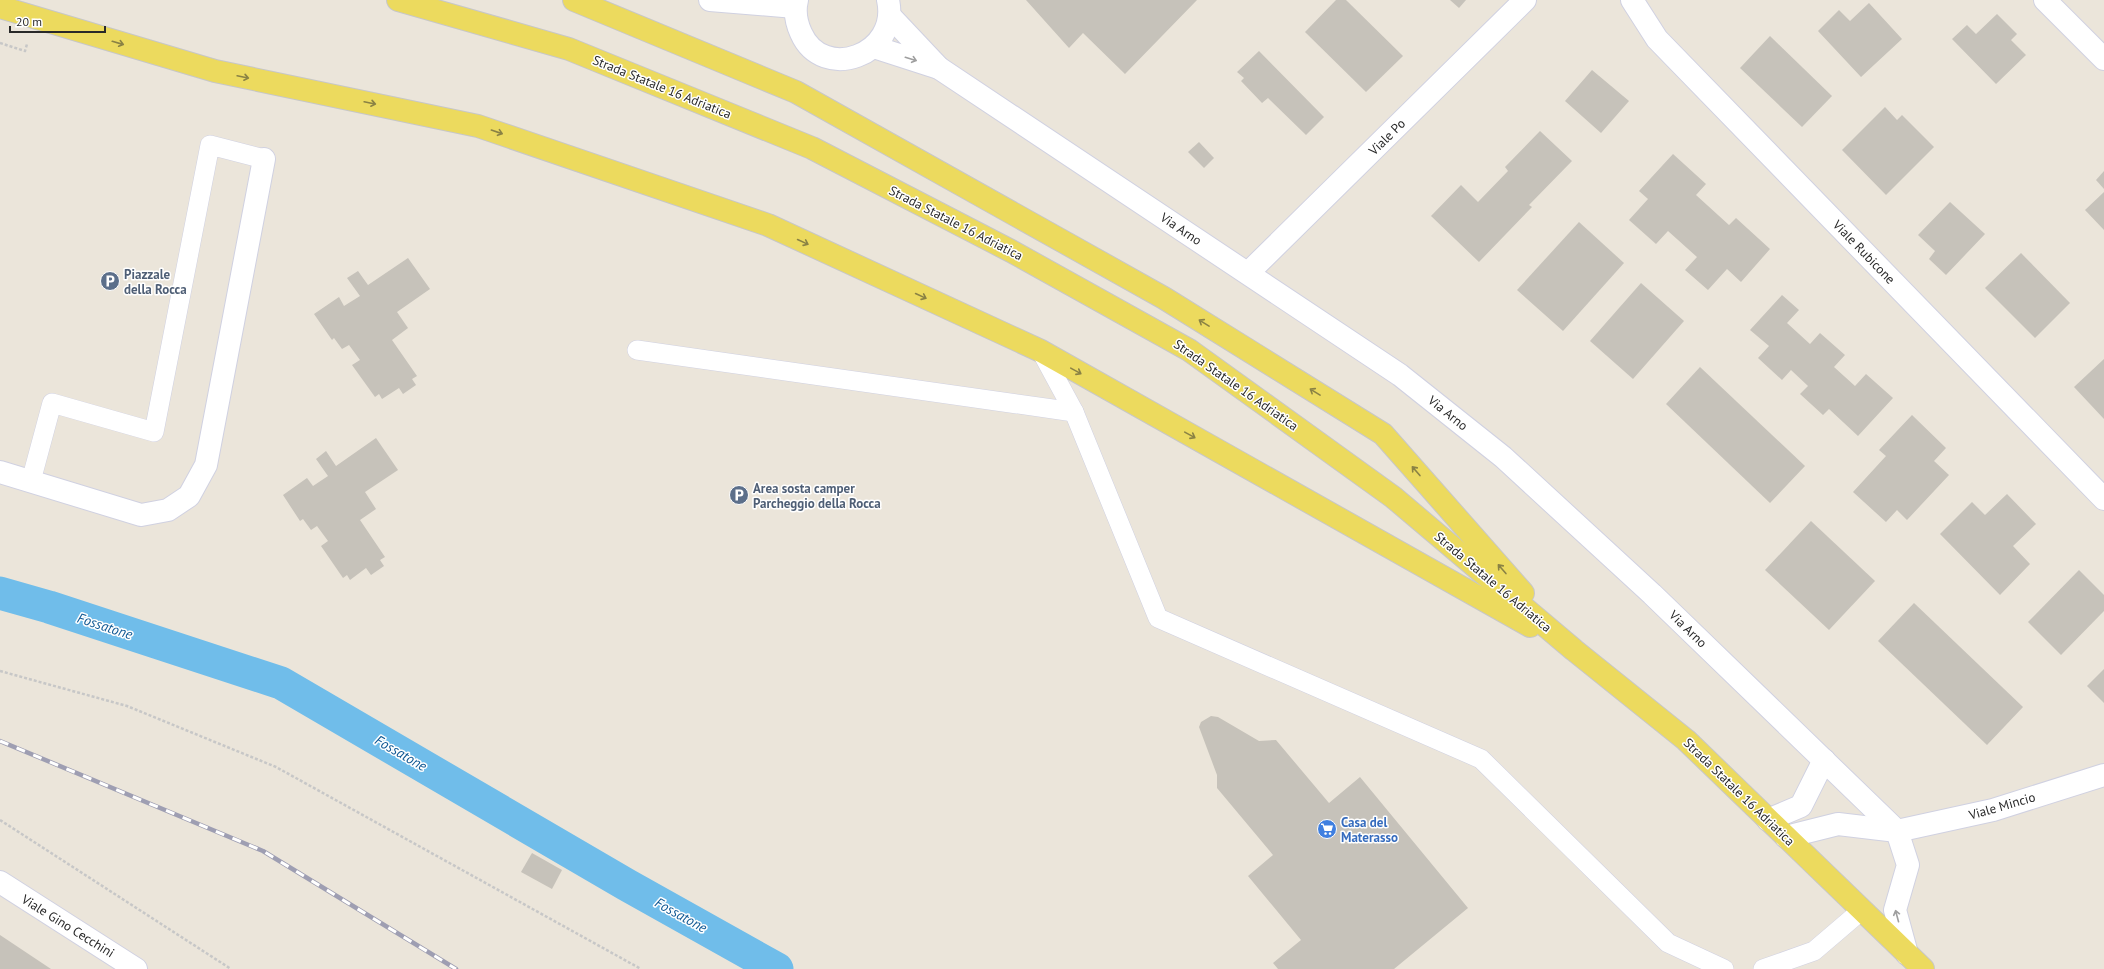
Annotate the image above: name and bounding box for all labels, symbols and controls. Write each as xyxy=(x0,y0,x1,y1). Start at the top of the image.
scale bar xyxy=(10,8,105,34)
text: 20 m xyxy=(16,14,42,29)
one-way arrow xyxy=(111,40,124,47)
street label: Strada Statale 16 Adriatica xyxy=(590,51,734,123)
one-way arrow xyxy=(904,56,917,63)
one-way arrow xyxy=(236,74,249,82)
one-way arrow xyxy=(363,100,376,108)
street label: Viale Po xyxy=(1364,115,1409,160)
one-way arrow xyxy=(491,129,503,137)
street label: Strada Statale 16 Adriatica xyxy=(886,182,1026,264)
street label: Via Arno xyxy=(1156,208,1205,249)
street label: Viale Rubicone xyxy=(1829,216,1899,288)
one-way arrow xyxy=(797,239,809,246)
place label: Piazzale della Rocca xyxy=(124,266,187,298)
parking icon: Piazzale della Rocca xyxy=(99,270,121,292)
one-way arrow xyxy=(915,293,927,300)
one-way arrow xyxy=(1198,318,1210,326)
street label: Strada Statale 16 Adriatica xyxy=(1171,336,1301,434)
one-way arrow xyxy=(1070,368,1082,375)
one-way arrow xyxy=(1309,387,1321,395)
street label: Via Arno xyxy=(1424,391,1471,434)
one-way arrow xyxy=(1183,431,1195,439)
one-way arrow xyxy=(1411,466,1420,476)
place label: Area sosta camper Parcheggio della Rocca xyxy=(753,480,881,512)
parking icon: Area sosta camper Parcheggio della Rocca xyxy=(728,484,750,506)
street label: Strada Statale 16 Adriatica xyxy=(1431,528,1555,636)
one-way arrow xyxy=(1497,563,1506,574)
street label: Via Arno xyxy=(1665,606,1711,651)
water label: Fossatone xyxy=(75,609,135,644)
water label: Fossatone xyxy=(372,731,431,775)
street label: Strada Statale 16 Adriatica xyxy=(1680,734,1798,850)
street label: Viale Mincio xyxy=(1966,788,2037,824)
place label: Casa del Materasso xyxy=(1341,814,1398,846)
supermarket icon: Casa del Materasso xyxy=(1316,818,1338,840)
street label: Viale Gino Cecchini xyxy=(18,890,118,961)
water label: Fossatone xyxy=(652,893,711,937)
one-way arrow xyxy=(1893,910,1900,923)

